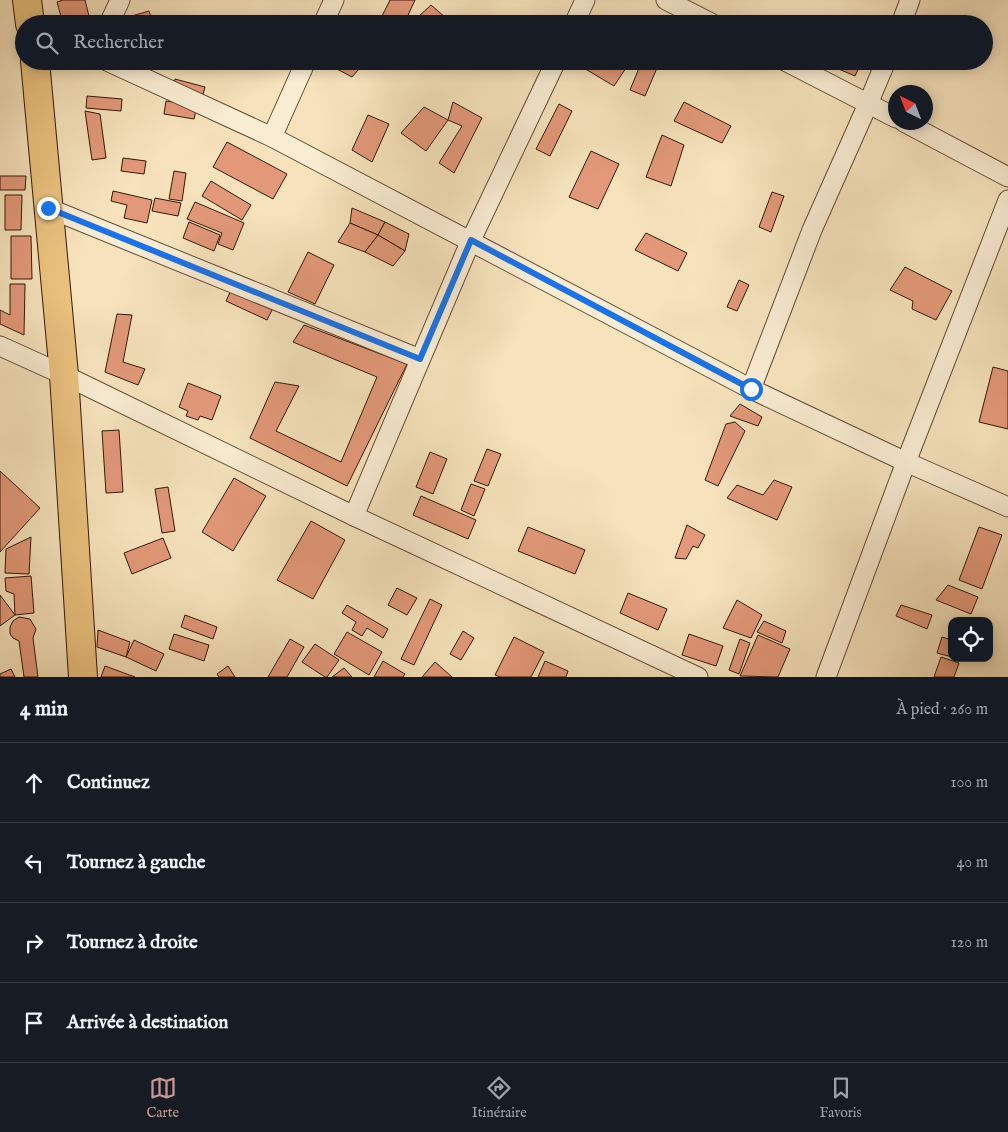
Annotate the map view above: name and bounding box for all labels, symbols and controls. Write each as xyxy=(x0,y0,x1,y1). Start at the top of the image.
search box xyxy=(15,15,993,70)
icon: search xyxy=(33,29,61,57)
text: Rechercher xyxy=(73,31,164,55)
north arrow xyxy=(888,85,933,130)
route end xyxy=(37,197,60,220)
route start xyxy=(740,378,763,401)
map controls xyxy=(948,617,993,662)
button: locate xyxy=(948,617,993,662)
text: 4 min xyxy=(20,696,68,723)
text: À pied · 260 m xyxy=(897,700,988,720)
icon: ahead xyxy=(20,769,48,797)
text: Continuez xyxy=(67,771,150,795)
text: 100 m xyxy=(951,773,988,793)
icon: left xyxy=(20,849,48,877)
text: Tournez à gauche xyxy=(67,851,206,875)
text: 40 m xyxy=(956,853,988,873)
icon: right xyxy=(20,929,48,957)
text: Tournez à droite xyxy=(67,931,198,955)
text: 120 m xyxy=(951,933,988,953)
icon: arrive xyxy=(20,1009,48,1037)
text: Arrivée à destination xyxy=(67,1011,228,1035)
tab: Carte xyxy=(146,1074,179,1122)
tab: Itinéraire xyxy=(472,1074,527,1122)
tab: Favoris xyxy=(820,1074,862,1122)

